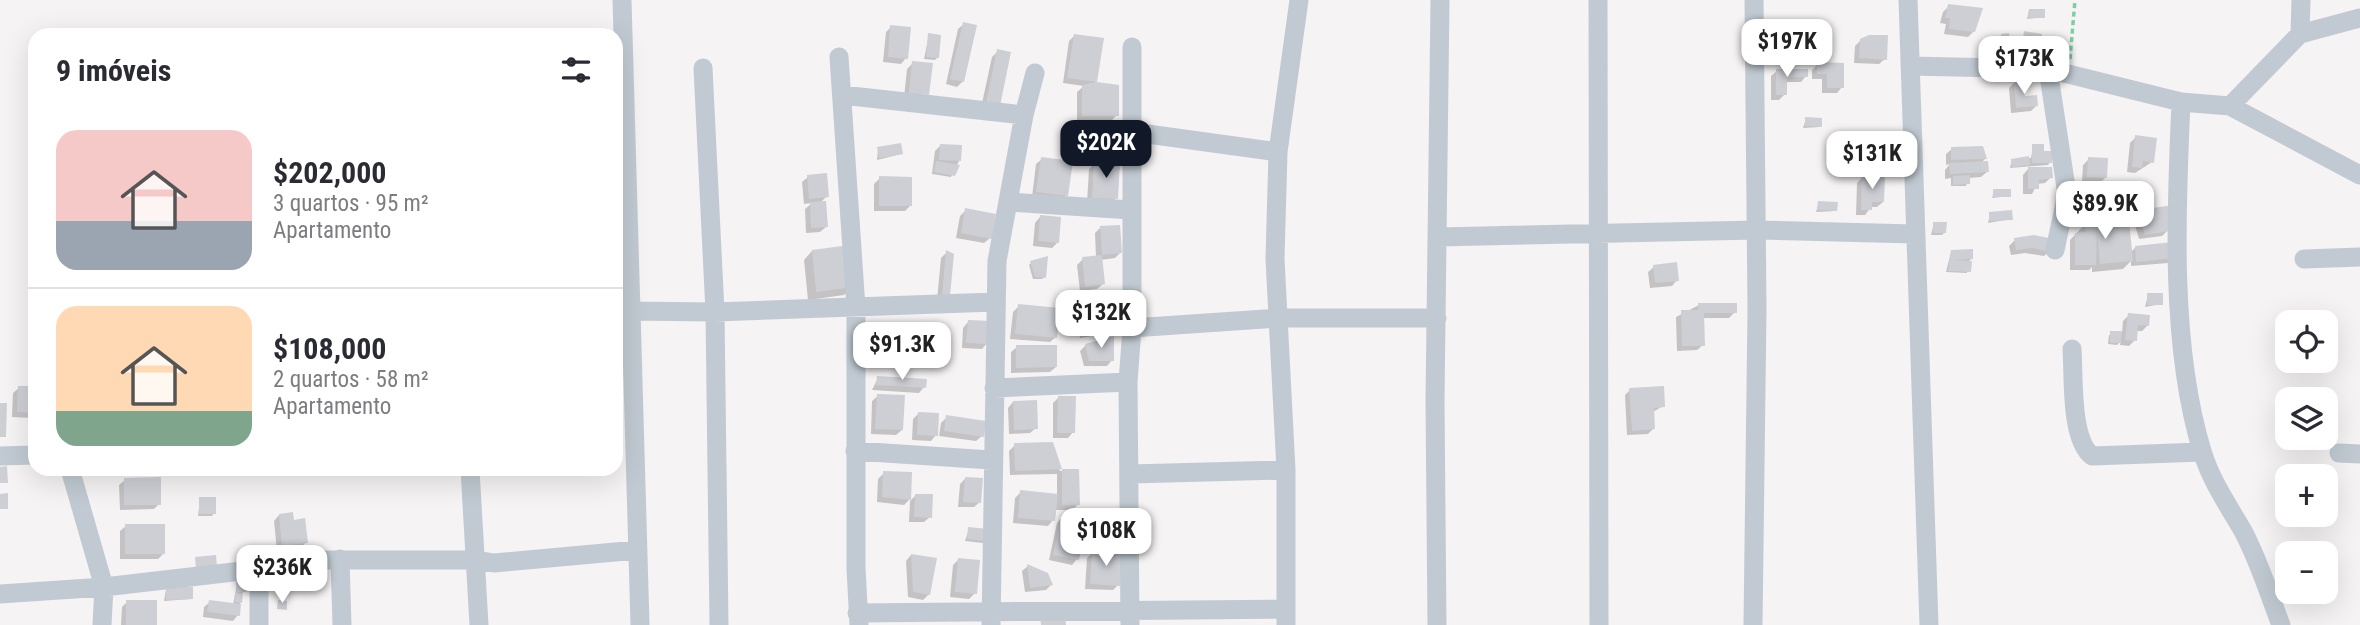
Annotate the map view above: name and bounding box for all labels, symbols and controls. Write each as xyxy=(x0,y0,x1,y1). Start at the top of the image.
pin: $197K xyxy=(1738,20,1836,79)
text: $197K xyxy=(1757,28,1817,55)
pin: $173K xyxy=(1975,36,2073,96)
text: $173K xyxy=(1994,45,2054,72)
icon: filters xyxy=(557,51,595,89)
text: 9 imóveis xyxy=(56,53,171,88)
pin: $202K xyxy=(1057,120,1155,180)
text: $202K xyxy=(1076,129,1136,156)
pin: $131K xyxy=(1823,132,1921,191)
text: $131K xyxy=(1842,140,1902,167)
text: $202,000 xyxy=(273,155,386,190)
icon: home xyxy=(112,158,196,242)
pin: $89.9K xyxy=(2048,182,2162,241)
text: 3 quartos · 95 m² xyxy=(273,190,429,217)
text: $89.9K xyxy=(2072,190,2138,217)
text: Apartamento xyxy=(273,217,391,244)
pin: $132K xyxy=(1052,290,1150,350)
text: $132K xyxy=(1071,299,1131,326)
map controls xyxy=(2275,310,2338,604)
button: locate xyxy=(2275,310,2338,373)
pin: $91.3K xyxy=(845,322,959,382)
text: $108,000 xyxy=(273,331,386,366)
text: $91.3K xyxy=(869,331,935,358)
icon: home xyxy=(112,334,196,418)
text: 2 quartos · 58 m² xyxy=(273,366,429,393)
button: layers xyxy=(2275,387,2338,450)
text: Apartamento xyxy=(273,393,391,420)
button: + xyxy=(2275,464,2338,527)
pin: $108K xyxy=(1057,508,1155,568)
text: $108K xyxy=(1076,517,1136,544)
button: − xyxy=(2275,541,2338,604)
pin: $236K xyxy=(233,546,331,605)
text: $236K xyxy=(252,554,312,581)

